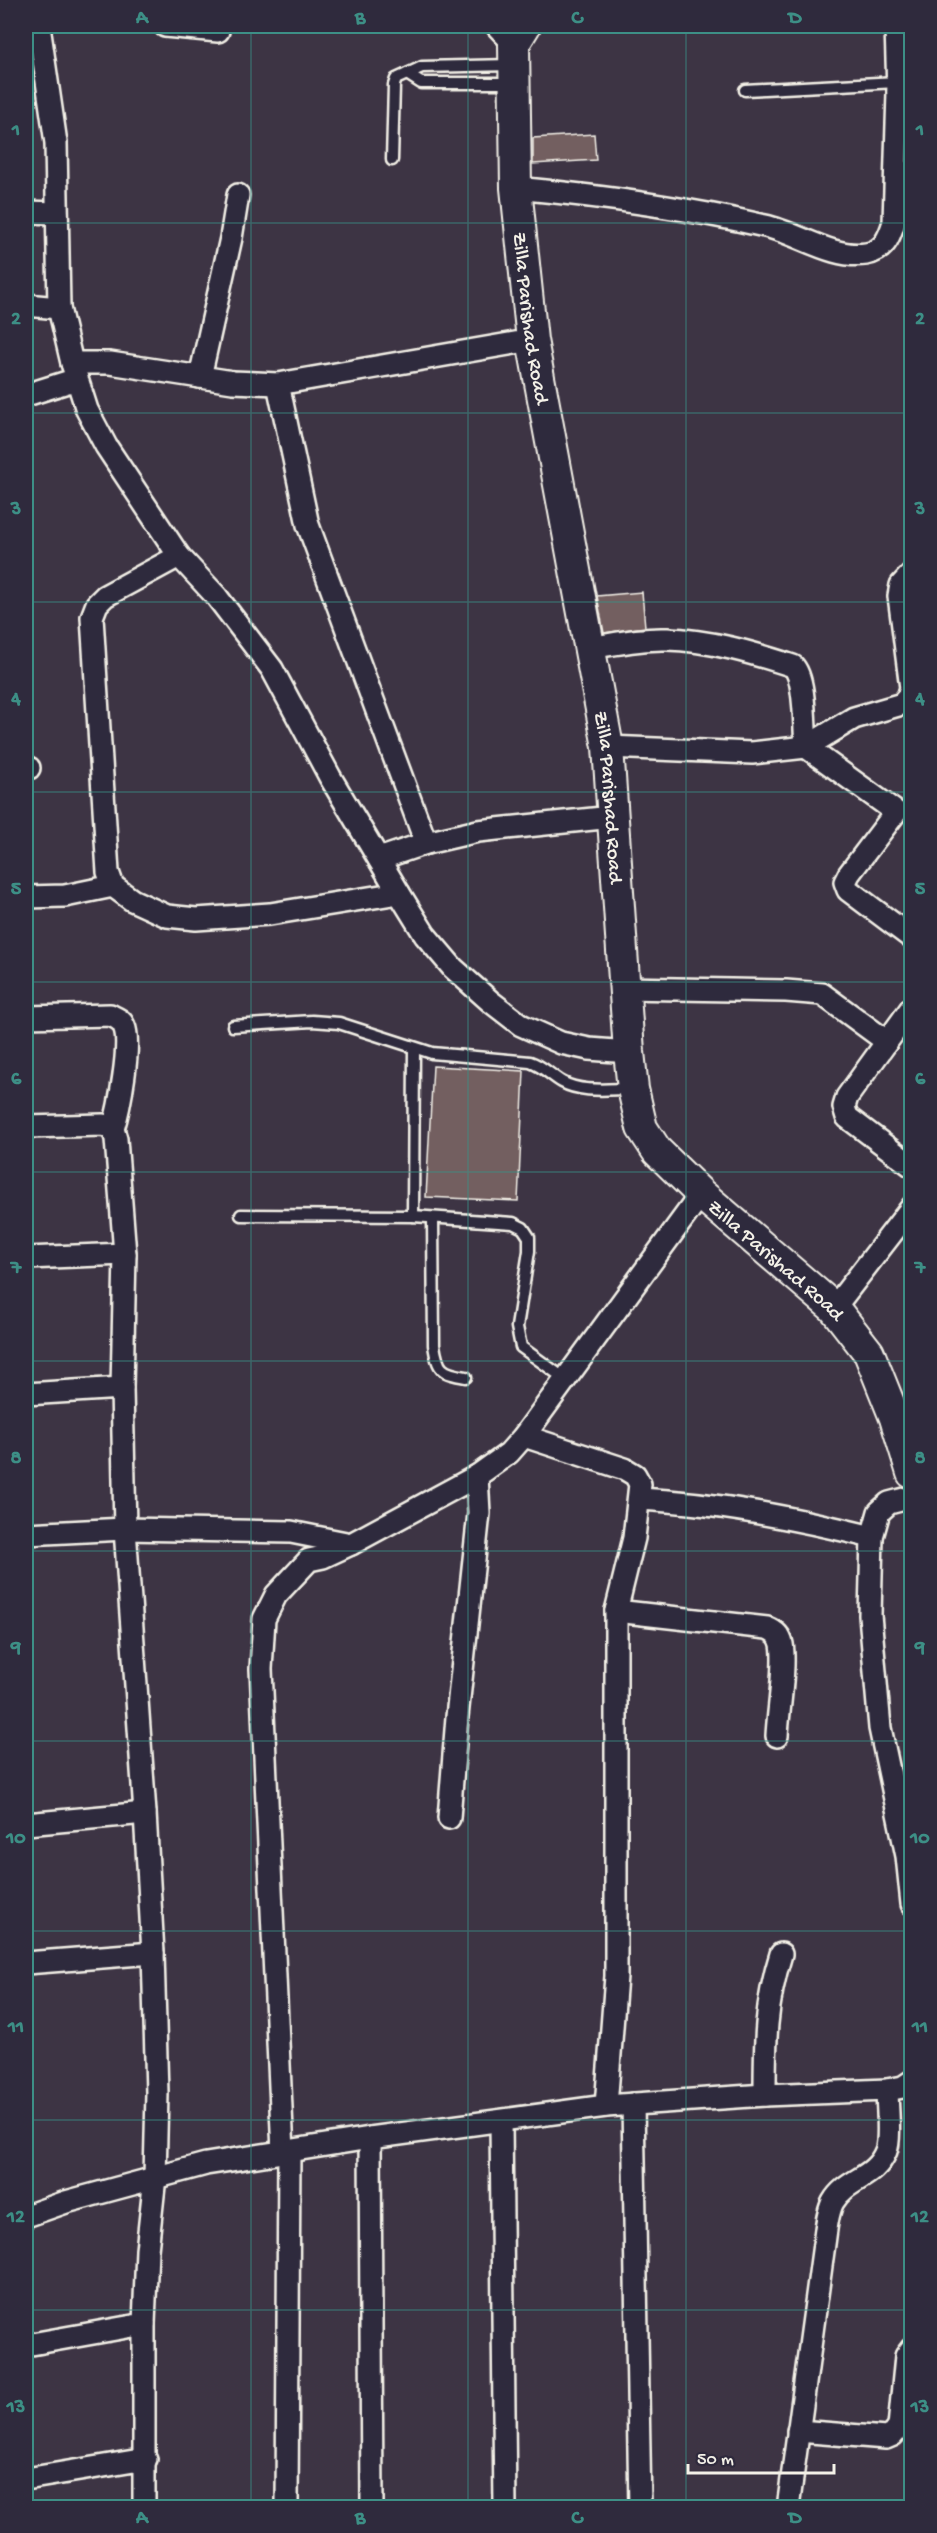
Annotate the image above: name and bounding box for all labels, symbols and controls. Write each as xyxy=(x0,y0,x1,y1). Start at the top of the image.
text: A xyxy=(135,8,150,31)
text: B xyxy=(354,8,366,31)
text: C xyxy=(571,8,585,31)
text: D xyxy=(786,8,802,31)
text: 1 xyxy=(11,120,20,143)
text: 1 xyxy=(915,120,924,143)
street label: Zilla Parishad Road xyxy=(505,231,553,408)
text: 2 xyxy=(11,309,21,332)
text: 2 xyxy=(915,309,925,332)
text: 3 xyxy=(10,499,21,522)
text: 3 xyxy=(914,499,925,522)
text: 4 xyxy=(10,689,21,712)
text: 4 xyxy=(914,689,925,712)
street label: Zilla Parishad Road xyxy=(586,709,626,886)
text: 5 xyxy=(11,879,22,902)
text: 5 xyxy=(915,879,926,902)
text: 6 xyxy=(11,1069,22,1092)
text: 6 xyxy=(915,1069,926,1092)
street label: Zilla Parishad Road xyxy=(701,1196,849,1328)
text: 7 xyxy=(10,1258,23,1281)
text: 7 xyxy=(914,1258,927,1281)
text: 8 xyxy=(11,1448,22,1471)
text: 8 xyxy=(915,1448,926,1471)
text: 9 xyxy=(10,1638,21,1661)
text: 9 xyxy=(914,1638,925,1661)
text: 10 xyxy=(5,1828,26,1851)
text: 10 xyxy=(909,1828,930,1851)
text: 11 xyxy=(7,2017,24,2040)
text: 11 xyxy=(911,2017,928,2040)
text: 12 xyxy=(6,2207,25,2230)
text: 12 xyxy=(910,2207,929,2230)
text: 13 xyxy=(6,2397,25,2420)
text: 13 xyxy=(910,2397,929,2420)
scale bar xyxy=(688,2437,834,2475)
text: 50 m xyxy=(697,2450,734,2471)
text: A xyxy=(135,2508,150,2531)
text: B xyxy=(354,2508,366,2531)
text: C xyxy=(571,2508,585,2531)
text: D xyxy=(786,2508,802,2531)

